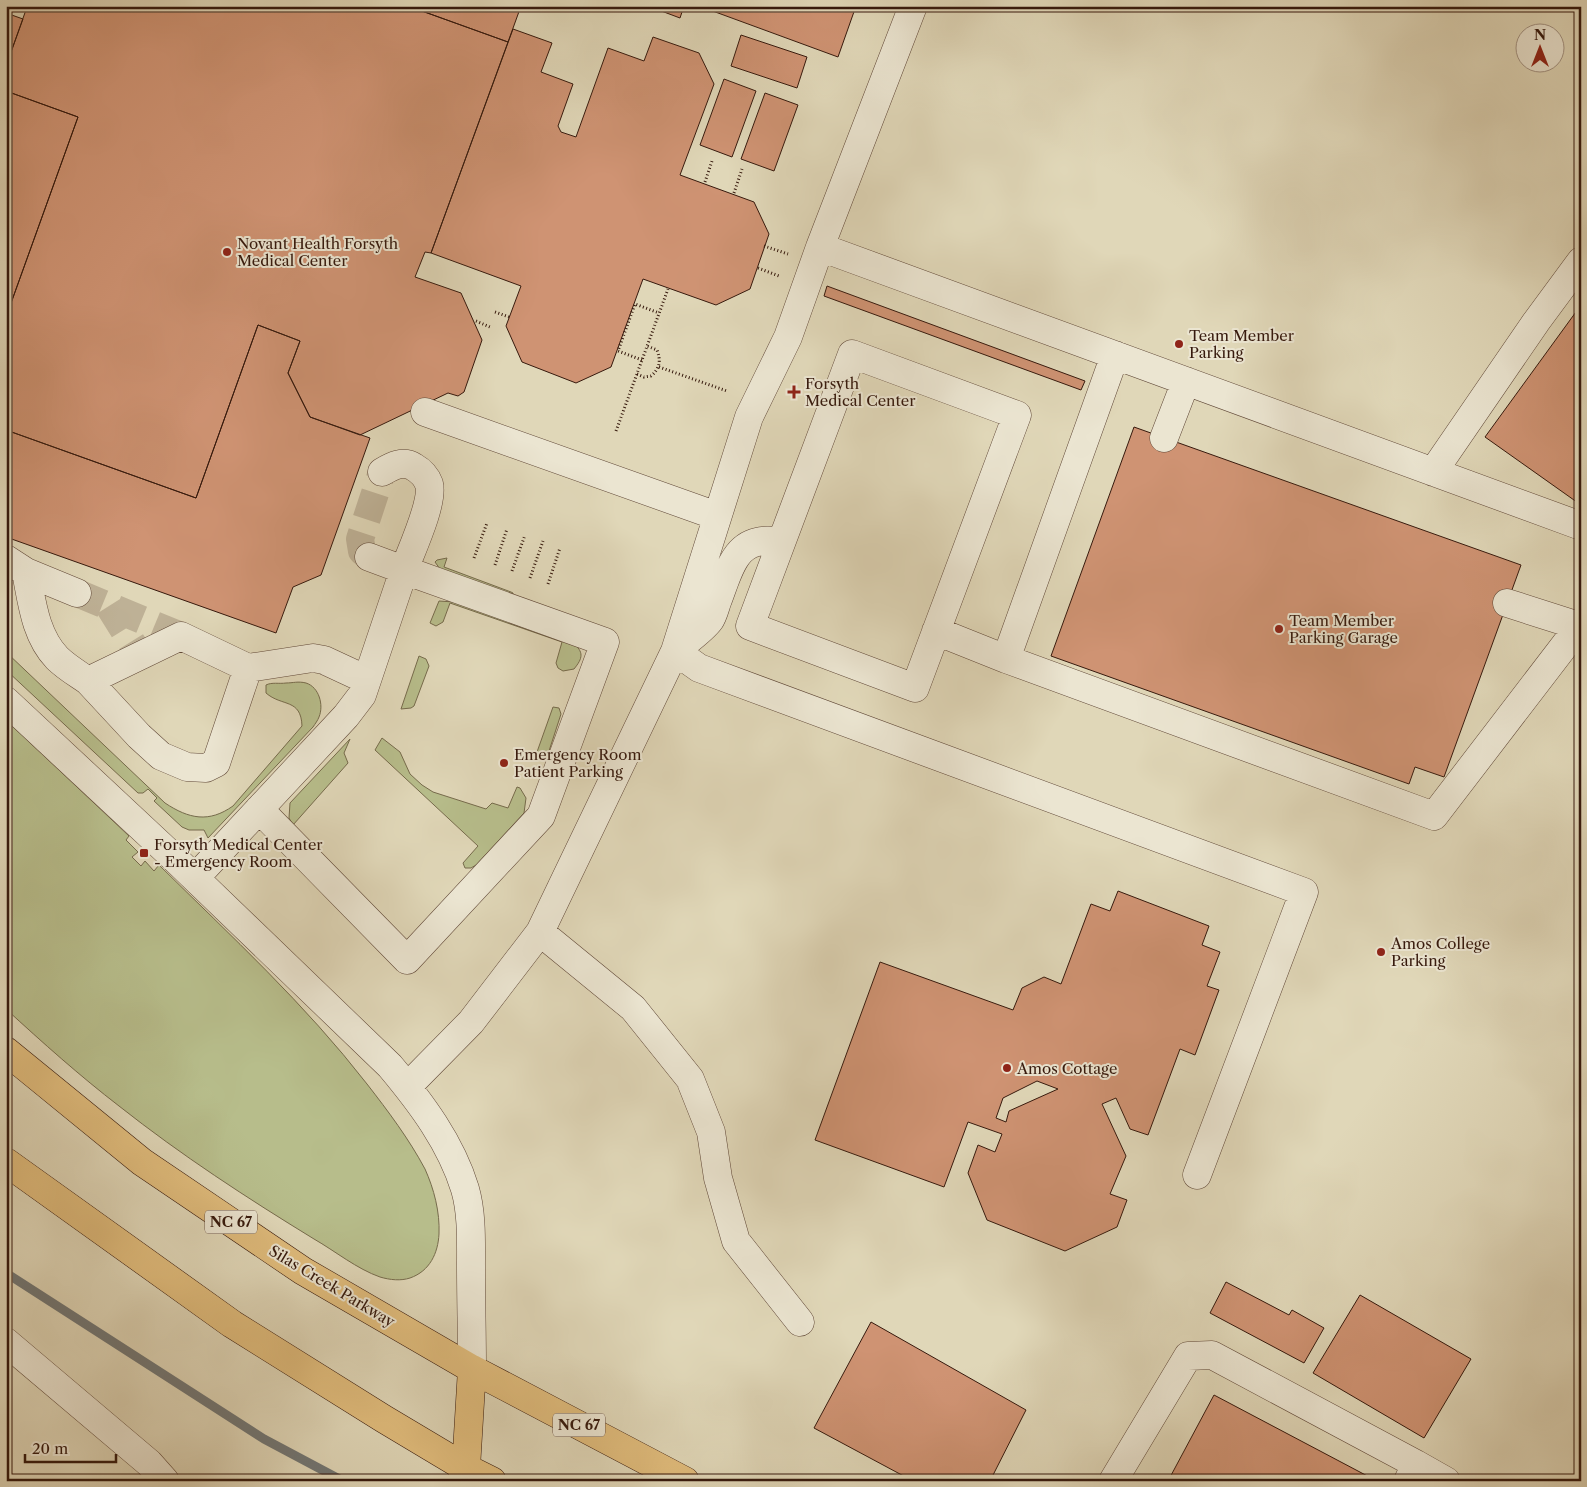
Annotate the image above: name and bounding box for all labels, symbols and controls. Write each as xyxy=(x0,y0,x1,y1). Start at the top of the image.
north arrow xyxy=(1514,22,1564,72)
text: N xyxy=(1534,26,1546,44)
place label: Novant Health Forsyth Medical Center xyxy=(237,234,399,270)
marker: Novant Health Forsyth Medical Center xyxy=(221,246,233,258)
place label: Team Member Parking xyxy=(1189,326,1295,362)
marker: Team Member Parking xyxy=(1173,338,1185,350)
place label: Forsyth Medical Center xyxy=(805,374,916,410)
marker: Forsyth Medical Center xyxy=(787,385,801,399)
place label: Team Member Parking Garage xyxy=(1289,611,1398,647)
marker: Team Member Parking Garage xyxy=(1273,623,1285,635)
place label: Emergency Room Patient Parking xyxy=(514,745,641,781)
marker: Emergency Room Patient Parking xyxy=(498,757,510,769)
place label: Forsyth Medical Center - Emergency Room xyxy=(154,835,323,871)
marker: Forsyth Medical Center - Emergency Room xyxy=(138,847,150,859)
place label: Amos College Parking xyxy=(1390,934,1490,970)
marker: Amos College Parking xyxy=(1375,946,1387,958)
place label: Amos Cottage xyxy=(1016,1059,1117,1078)
marker: Amos Cottage xyxy=(1001,1062,1013,1074)
road number: NC 67 xyxy=(205,1210,257,1234)
street label: Silas Creek Parkway xyxy=(266,1241,399,1331)
road number: NC 67 xyxy=(553,1414,605,1436)
scale bar xyxy=(25,1432,116,1464)
text: 20 m xyxy=(32,1439,68,1458)

